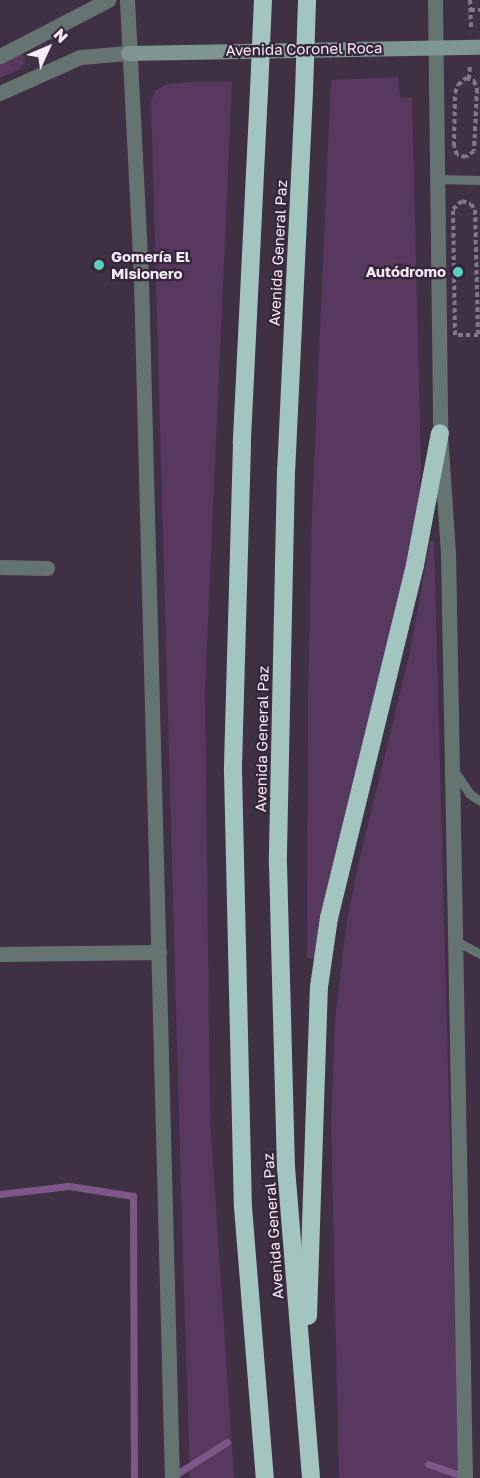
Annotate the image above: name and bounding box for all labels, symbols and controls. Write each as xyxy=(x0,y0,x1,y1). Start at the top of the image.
north arrow xyxy=(18,18,78,78)
text: N xyxy=(50,24,72,47)
street label: Avenida Coronel Roca xyxy=(225,39,383,59)
street label: Avenida General Paz xyxy=(265,179,291,327)
place label: Gomería El Misionero xyxy=(111,247,190,282)
marker: Gomería El Misionero xyxy=(92,258,106,272)
place label: Autódromo xyxy=(366,263,446,281)
marker: Autódromo xyxy=(451,265,465,279)
street label: Avenida General Paz xyxy=(252,666,272,812)
street label: Avenida General Paz xyxy=(259,1152,287,1300)

